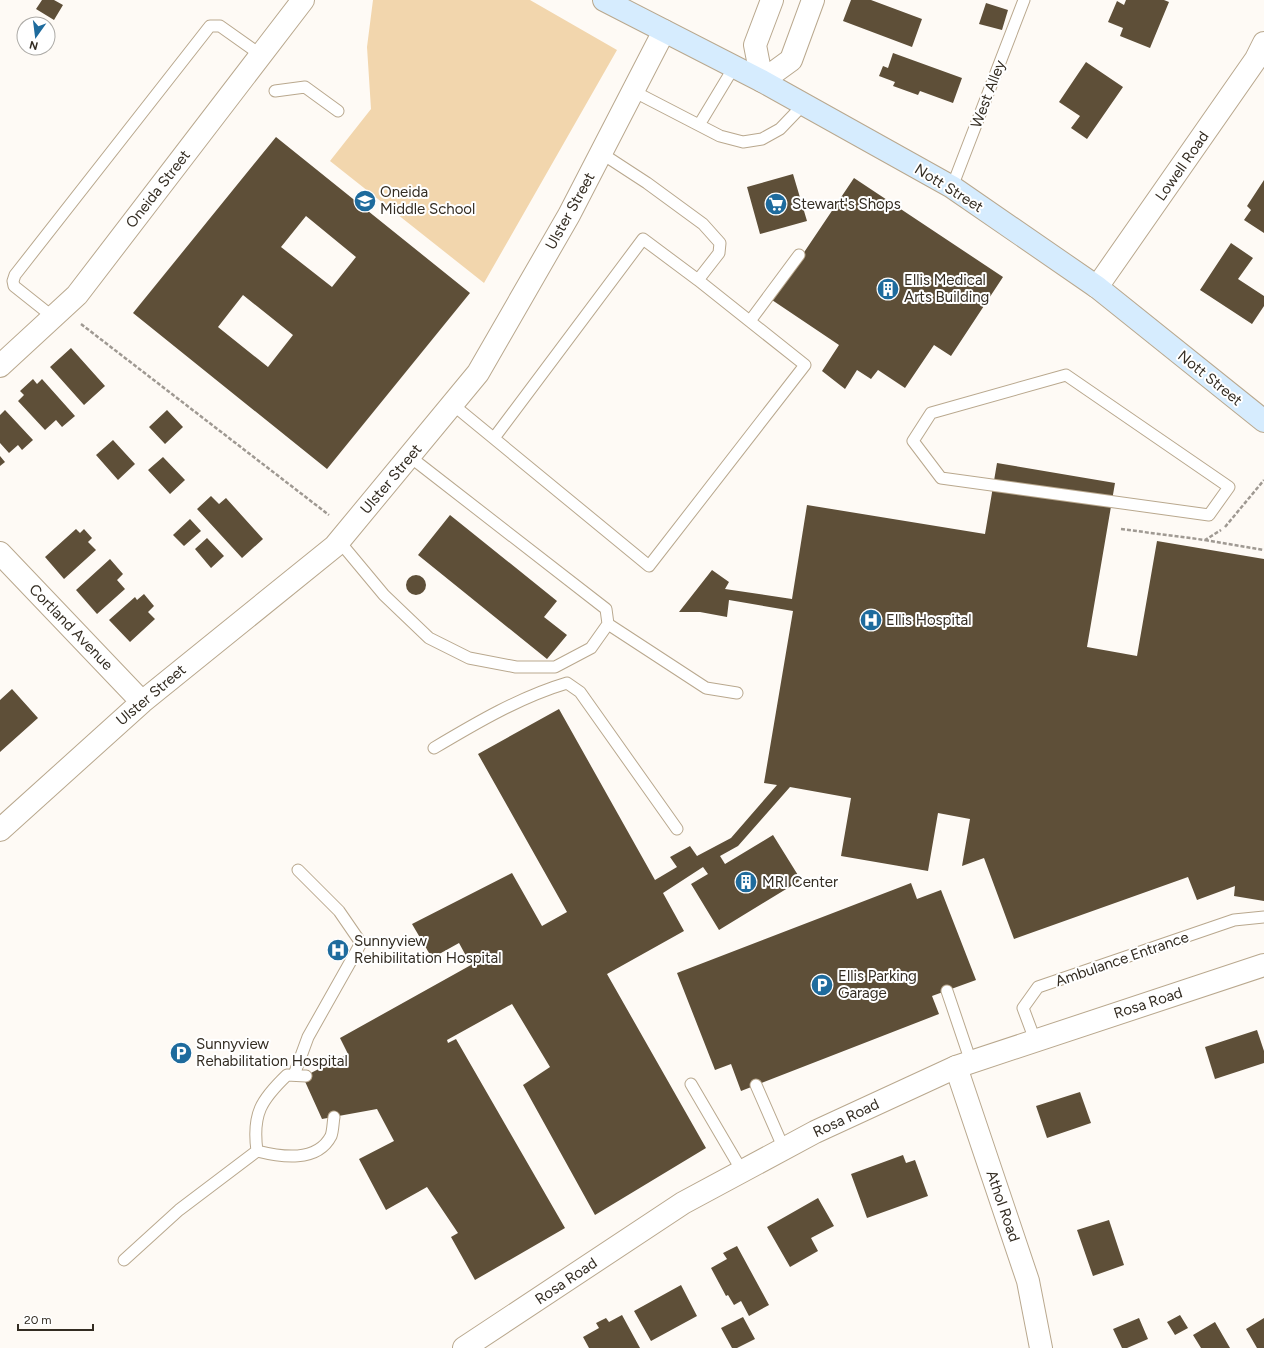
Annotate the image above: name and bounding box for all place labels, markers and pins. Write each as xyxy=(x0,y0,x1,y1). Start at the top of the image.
place label: Oneida Middle School xyxy=(380,183,475,218)
school or university icon: Oneida Middle School xyxy=(352,188,378,214)
supermarket icon: Stewart's Shops xyxy=(763,191,789,217)
place label: Stewart's Shops xyxy=(792,195,901,213)
place label: Ellis Medical Arts Building xyxy=(904,271,989,306)
building icon: Ellis Medical Arts Building xyxy=(875,276,901,302)
hospital icon: Ellis Hospital xyxy=(858,607,884,633)
place label: Ellis Hospital xyxy=(886,611,972,629)
building icon: MRI Center xyxy=(733,869,759,895)
place label: MRI Center xyxy=(762,873,838,891)
place label: Sunnyview Rehibilitation Hospital xyxy=(354,932,502,967)
hospital icon: Sunnyview Rehibilitation Hospital xyxy=(325,937,351,963)
place label: Ellis Parking Garage xyxy=(838,967,917,1002)
parking icon: Ellis Parking Garage xyxy=(809,972,835,998)
place label: Sunnyview Rehabilitation Hospital xyxy=(196,1035,348,1070)
parking icon: Sunnyview Rehabilitation Hospital xyxy=(168,1040,194,1066)

